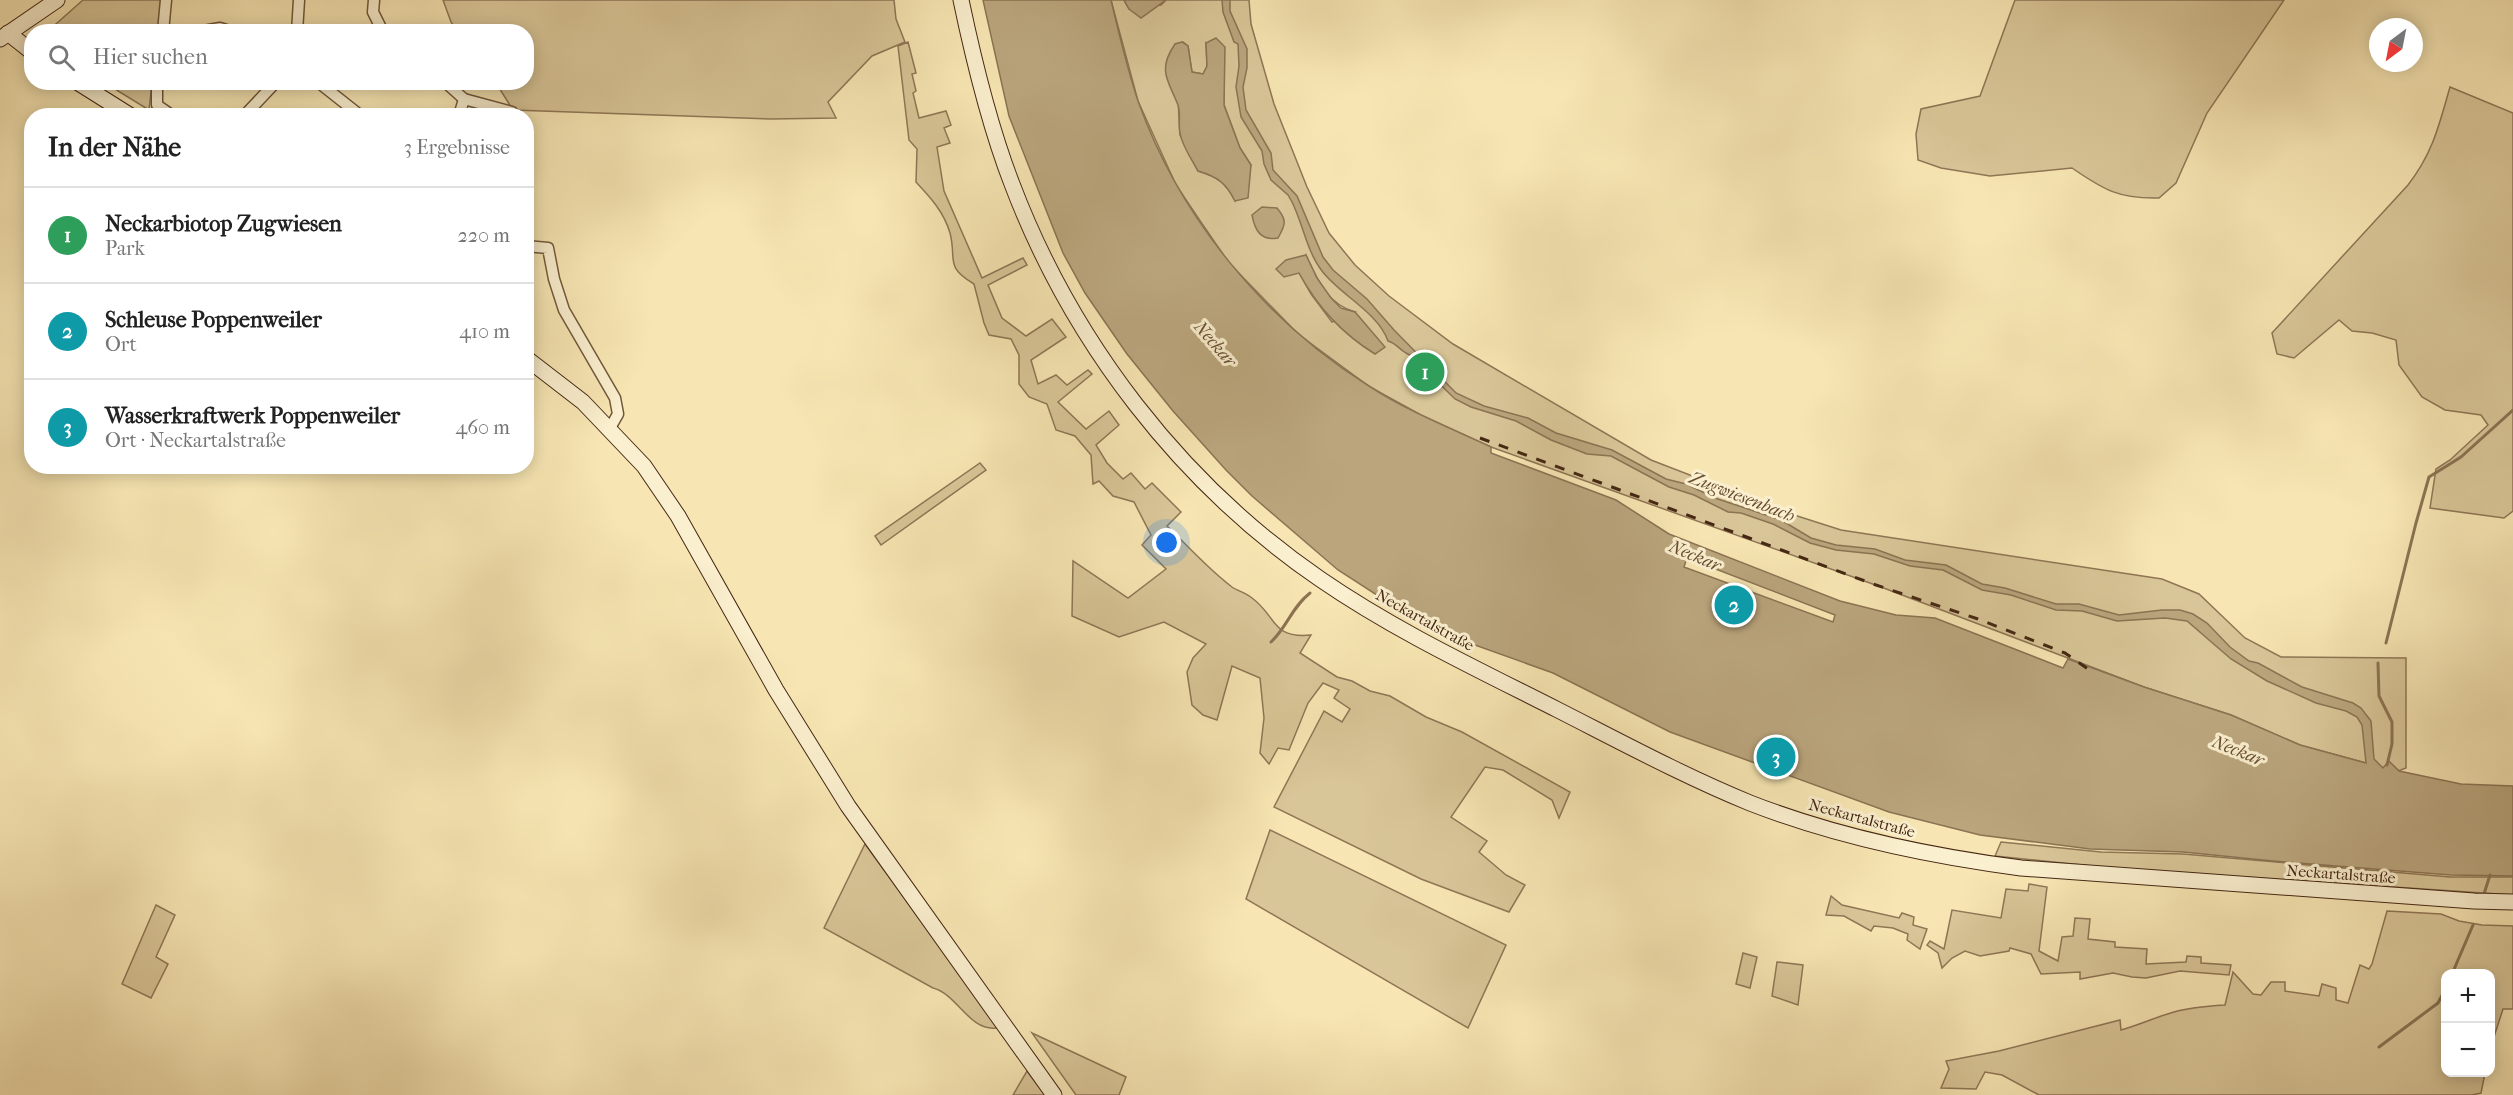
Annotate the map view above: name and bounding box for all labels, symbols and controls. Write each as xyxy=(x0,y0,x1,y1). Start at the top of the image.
north arrow xyxy=(2369,18,2423,72)
search box xyxy=(24,24,534,90)
icon: search xyxy=(45,41,78,74)
text: Hier suchen xyxy=(93,44,208,70)
text: In der Nähe xyxy=(48,132,181,163)
text: 3 Ergebnisse xyxy=(404,136,510,159)
text: Neckarbiotop Zugwiesen xyxy=(105,211,342,237)
text: 1 xyxy=(64,224,71,247)
text: 220 m xyxy=(457,224,510,247)
text: Park xyxy=(105,237,145,260)
text: Schleuse Poppenweiler xyxy=(105,307,322,333)
water label: Neckar xyxy=(1189,316,1242,373)
text: 2 xyxy=(62,320,73,343)
text: 410 m xyxy=(459,320,510,343)
text: Ort xyxy=(105,333,137,356)
pin: 1 xyxy=(1406,350,1444,394)
text: Wasserkraftwerk Poppenweiler xyxy=(105,403,400,429)
text: 3 xyxy=(63,416,72,439)
text: 460 m xyxy=(455,416,510,439)
text: Ort · Neckartalstraße xyxy=(105,429,286,452)
water label: Zugwiesenbach xyxy=(1685,467,1798,527)
your location xyxy=(1152,528,1181,557)
water label: Neckar xyxy=(1665,535,1726,577)
pin: 2 xyxy=(1714,582,1754,628)
street label: Neckartalstraße xyxy=(1373,585,1477,655)
water label: Neckar xyxy=(2208,731,2269,772)
pin: 3 xyxy=(1756,734,1796,780)
street label: Neckartalstraße xyxy=(1807,795,1917,841)
street label: Neckartalstraße xyxy=(2286,861,2396,887)
map controls xyxy=(2441,969,2495,1077)
button: + xyxy=(2441,969,2495,1023)
button: − xyxy=(2441,1023,2495,1077)

